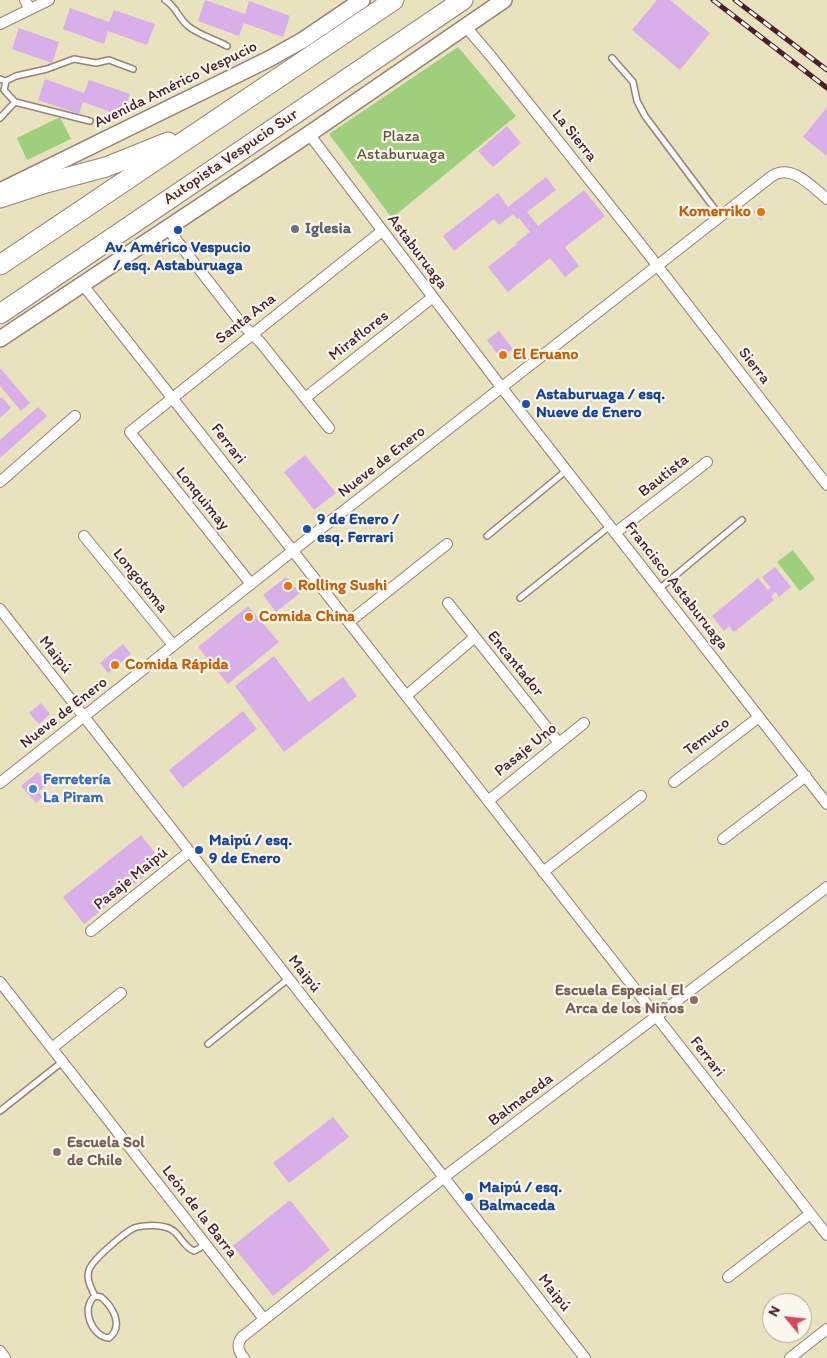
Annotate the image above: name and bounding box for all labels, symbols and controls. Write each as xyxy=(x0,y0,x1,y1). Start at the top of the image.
street label: Avenida Américo Vespucio xyxy=(91,37,261,133)
street label: Autopista Vespucio Sur xyxy=(160,105,302,209)
street label: La Sierra xyxy=(547,106,601,166)
park label: Plaza Astaburuaga xyxy=(357,127,445,165)
place label: Komerriko xyxy=(679,202,751,222)
marker: Komerriko xyxy=(755,206,767,218)
street label: Astaburuaga xyxy=(383,211,451,293)
place label: Iglesia xyxy=(305,219,351,239)
marker: Iglesia xyxy=(289,223,301,235)
marker: Av. Américo Vespucio / esq. Astaburuaga xyxy=(172,224,184,236)
place label: Av. Américo Vespucio / esq. Astaburuaga xyxy=(105,238,251,276)
street label: Santa Ana xyxy=(212,289,280,349)
street label: Miraflores xyxy=(325,307,393,365)
street label: Sierra xyxy=(734,344,774,388)
place label: El Eruano xyxy=(513,345,578,365)
marker: El Eruano xyxy=(497,349,509,361)
place label: Astaburuaga / esq. Nueve de Enero xyxy=(536,385,665,423)
marker: Astaburuaga / esq. Nueve de Enero xyxy=(520,398,532,410)
street label: Ferrari xyxy=(206,420,250,468)
street label: Nueve de Enero xyxy=(335,422,429,502)
street label: Bautista xyxy=(635,450,693,502)
street label: Lonquimay xyxy=(171,464,233,534)
place label: 9 de Enero / esq. Ferrari xyxy=(317,510,399,548)
street label: Francisco Astaburuaga xyxy=(620,518,732,654)
marker: 9 de Enero / esq. Ferrari xyxy=(301,523,313,535)
street label: Longotoma xyxy=(108,545,172,617)
place label: Rolling Sushi xyxy=(298,576,387,596)
marker: Rolling Sushi xyxy=(282,580,294,592)
place label: Comida China xyxy=(259,607,355,627)
marker: Comida China xyxy=(243,611,255,623)
street label: Encantador xyxy=(483,627,547,701)
street label: Maipú xyxy=(34,632,76,678)
place label: Comida Rápida xyxy=(125,655,228,675)
marker: Comida Rápida xyxy=(109,659,121,671)
street label: Nueve de Enero xyxy=(17,673,111,753)
street label: Temuco xyxy=(680,713,734,761)
street label: Pasaje Uno xyxy=(491,719,561,781)
place label: Ferretería La Piram xyxy=(43,770,111,808)
marker: Ferretería La Piram xyxy=(27,783,39,795)
place label: Maipú / esq. 9 de Enero xyxy=(209,831,292,869)
street label: Pasaje Maipú xyxy=(90,843,172,915)
marker: Maipú / esq. 9 de Enero xyxy=(193,844,205,856)
street label: Maipú xyxy=(283,951,325,997)
place label: Escuela Especial El Arca de los Niños xyxy=(555,981,684,1019)
marker: Escuela Especial El Arca de los Niños xyxy=(688,994,700,1006)
street label: Ferrari xyxy=(685,1033,729,1081)
street label: Balmaceda xyxy=(485,1069,557,1131)
place label: Escuela Sol de Chile xyxy=(67,1133,145,1171)
marker: Escuela Sol de Chile xyxy=(51,1146,63,1158)
street label: León de la Barra xyxy=(157,1162,241,1262)
place label: Maipú / esq. Balmaceda xyxy=(479,1178,562,1216)
marker: Maipú / esq. Balmaceda xyxy=(463,1191,475,1203)
street label: Maipú xyxy=(533,1270,575,1316)
north arrow xyxy=(762,1293,812,1343)
text: N xyxy=(764,1303,784,1319)

